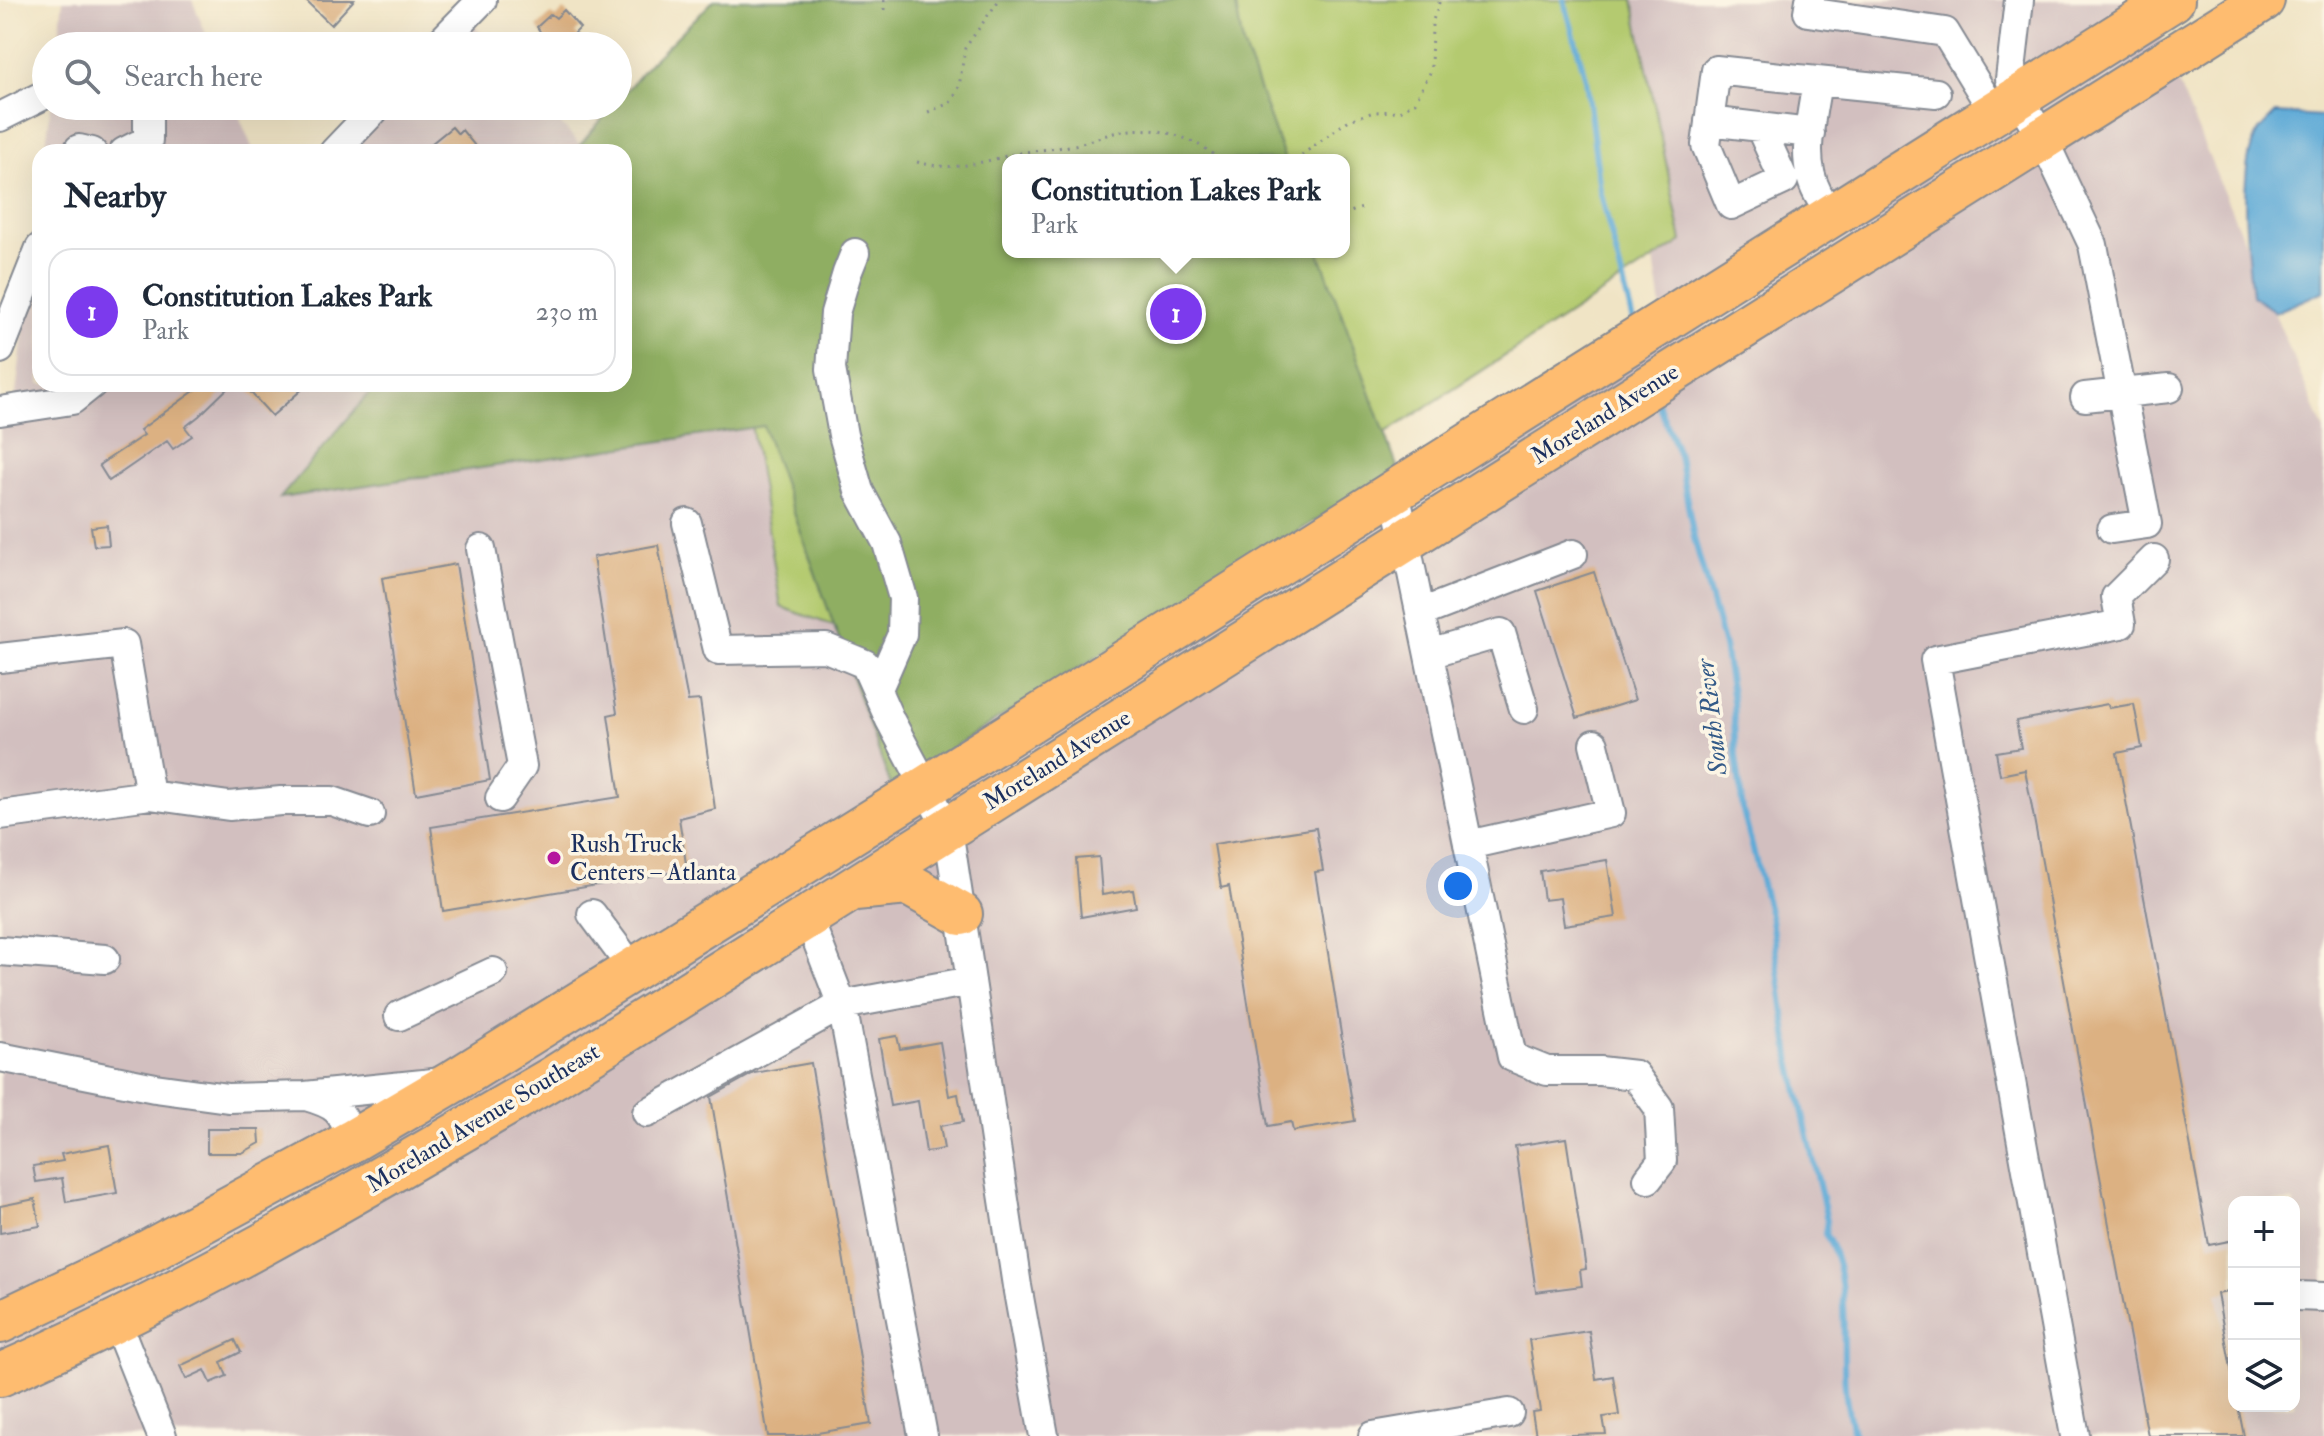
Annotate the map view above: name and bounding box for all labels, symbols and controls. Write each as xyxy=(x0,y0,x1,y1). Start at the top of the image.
search box xyxy=(32,32,632,120)
icon: search xyxy=(60,54,104,98)
text: Search here xyxy=(124,58,263,95)
popup xyxy=(1002,154,1350,258)
text: Constitution Lakes Park xyxy=(1031,172,1321,209)
text: Nearby xyxy=(64,175,166,218)
text: Park xyxy=(1031,209,1078,241)
text: Constitution Lakes Park xyxy=(142,278,432,315)
pin: 1 xyxy=(1150,284,1202,344)
text: 1 xyxy=(87,296,97,328)
text: 230 m xyxy=(536,296,598,328)
text: Park xyxy=(142,315,189,347)
street label: Moreland Avenue xyxy=(1526,356,1684,472)
water label: South River xyxy=(1689,656,1735,778)
street label: Moreland Avenue xyxy=(978,702,1136,818)
place label: Rush Truck Centers – Atlanta xyxy=(570,829,737,888)
marker: Rush Truck Centers – Atlanta xyxy=(545,849,563,867)
your location xyxy=(1438,866,1478,906)
street label: Moreland Avenue Southeast xyxy=(361,1036,605,1200)
map controls xyxy=(2228,1196,2300,1412)
button: + xyxy=(2228,1196,2300,1268)
button: − xyxy=(2228,1268,2300,1340)
button: layers xyxy=(2228,1340,2300,1412)

